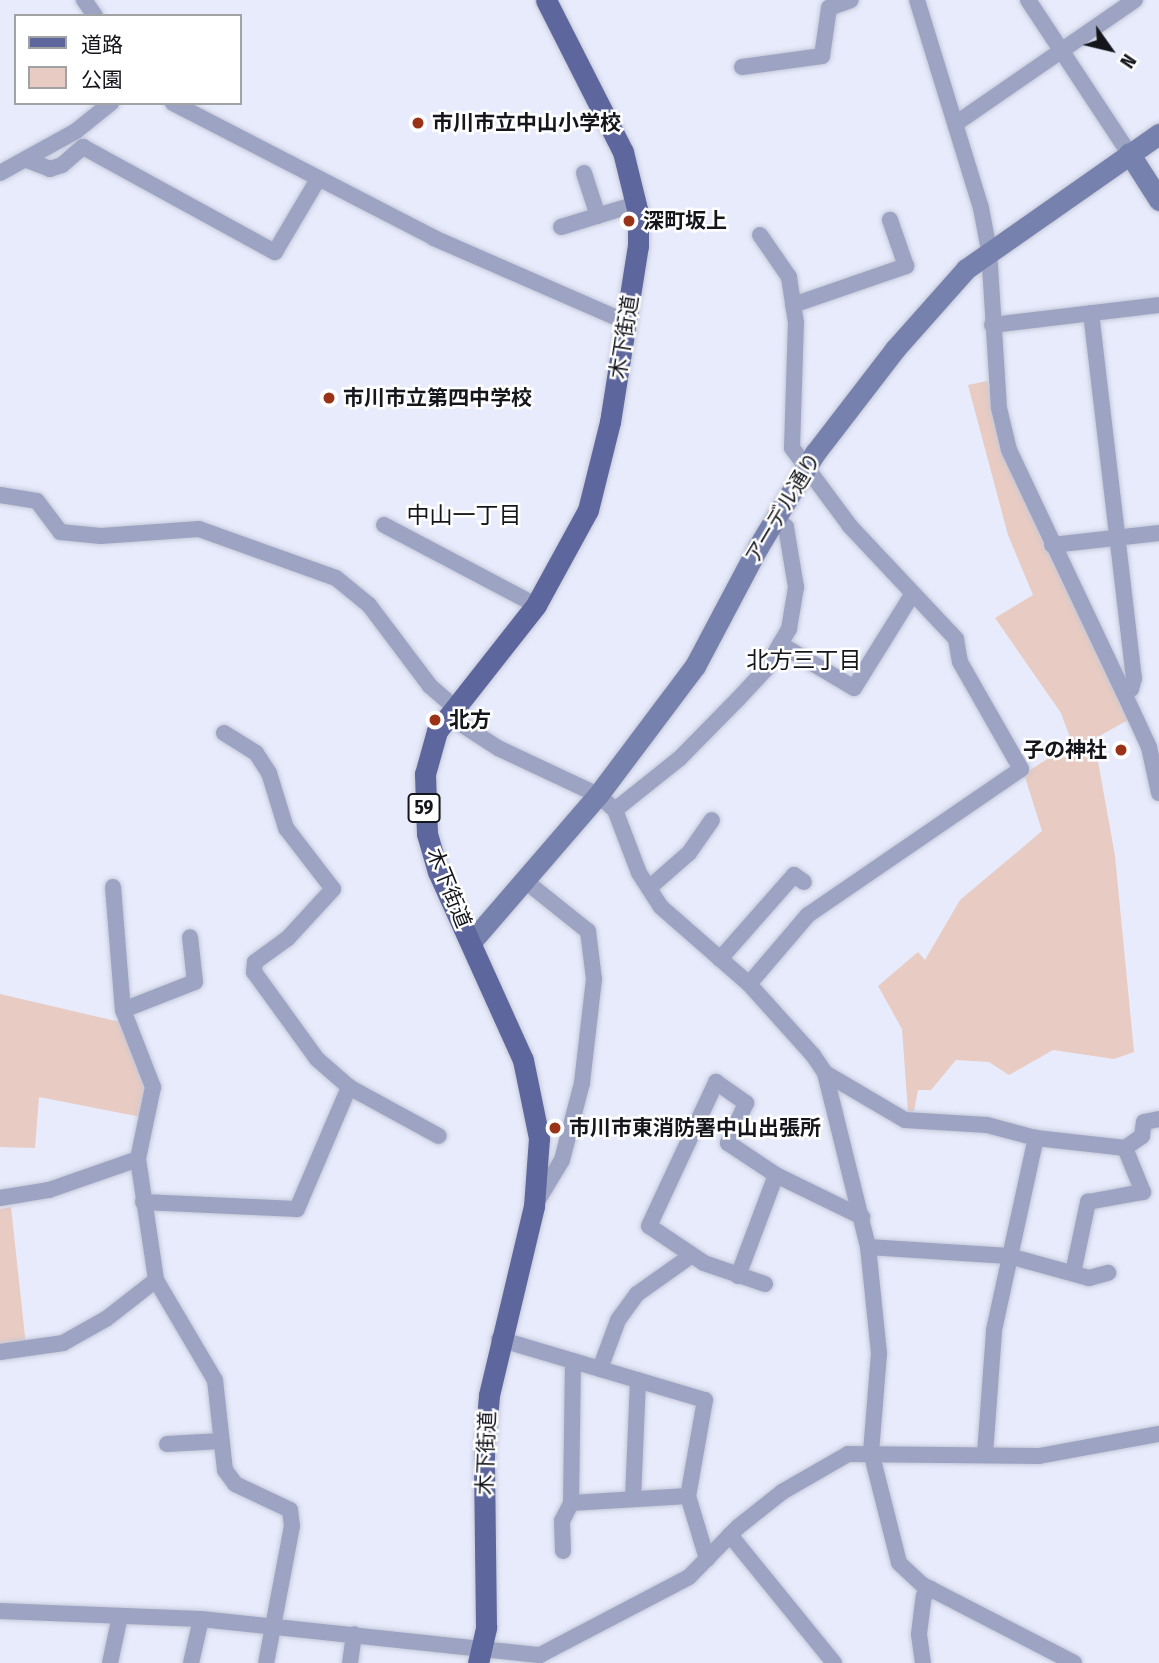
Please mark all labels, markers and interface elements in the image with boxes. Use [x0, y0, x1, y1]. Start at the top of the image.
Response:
legend [14, 14, 242, 105]
north arrow [1075, 14, 1145, 84]
text: 道路 [81, 32, 123, 58]
text: N [1115, 50, 1141, 72]
text: 公園 [81, 67, 123, 93]
place label: 市川市立中山小学校 [432, 110, 621, 136]
marker: 市川市立中山小学校 [410, 115, 426, 131]
place label: 深町坂上 [643, 208, 727, 234]
marker: 深町坂上 [621, 213, 637, 229]
street label: 木下街道 [605, 294, 643, 380]
place label: 市川市立第四中学校 [343, 385, 532, 411]
marker: 市川市立第四中学校 [321, 390, 337, 406]
street label: アーデル通り [740, 448, 826, 568]
district label: 中山一丁目 [407, 501, 521, 529]
district label: 北方三丁目 [747, 646, 861, 674]
place label: 北方 [449, 707, 491, 733]
marker: 北方 [427, 712, 443, 728]
place label: 子の神社 [1023, 737, 1107, 763]
marker: 子の神社 [1113, 742, 1129, 758]
road number: 59 [406, 792, 442, 824]
street label: 木下街道 [422, 844, 476, 932]
place label: 市川市東消防署中山出張所 [569, 1115, 821, 1141]
marker: 市川市東消防署中山出張所 [547, 1120, 563, 1136]
street label: 木下街道 [472, 1411, 500, 1495]

